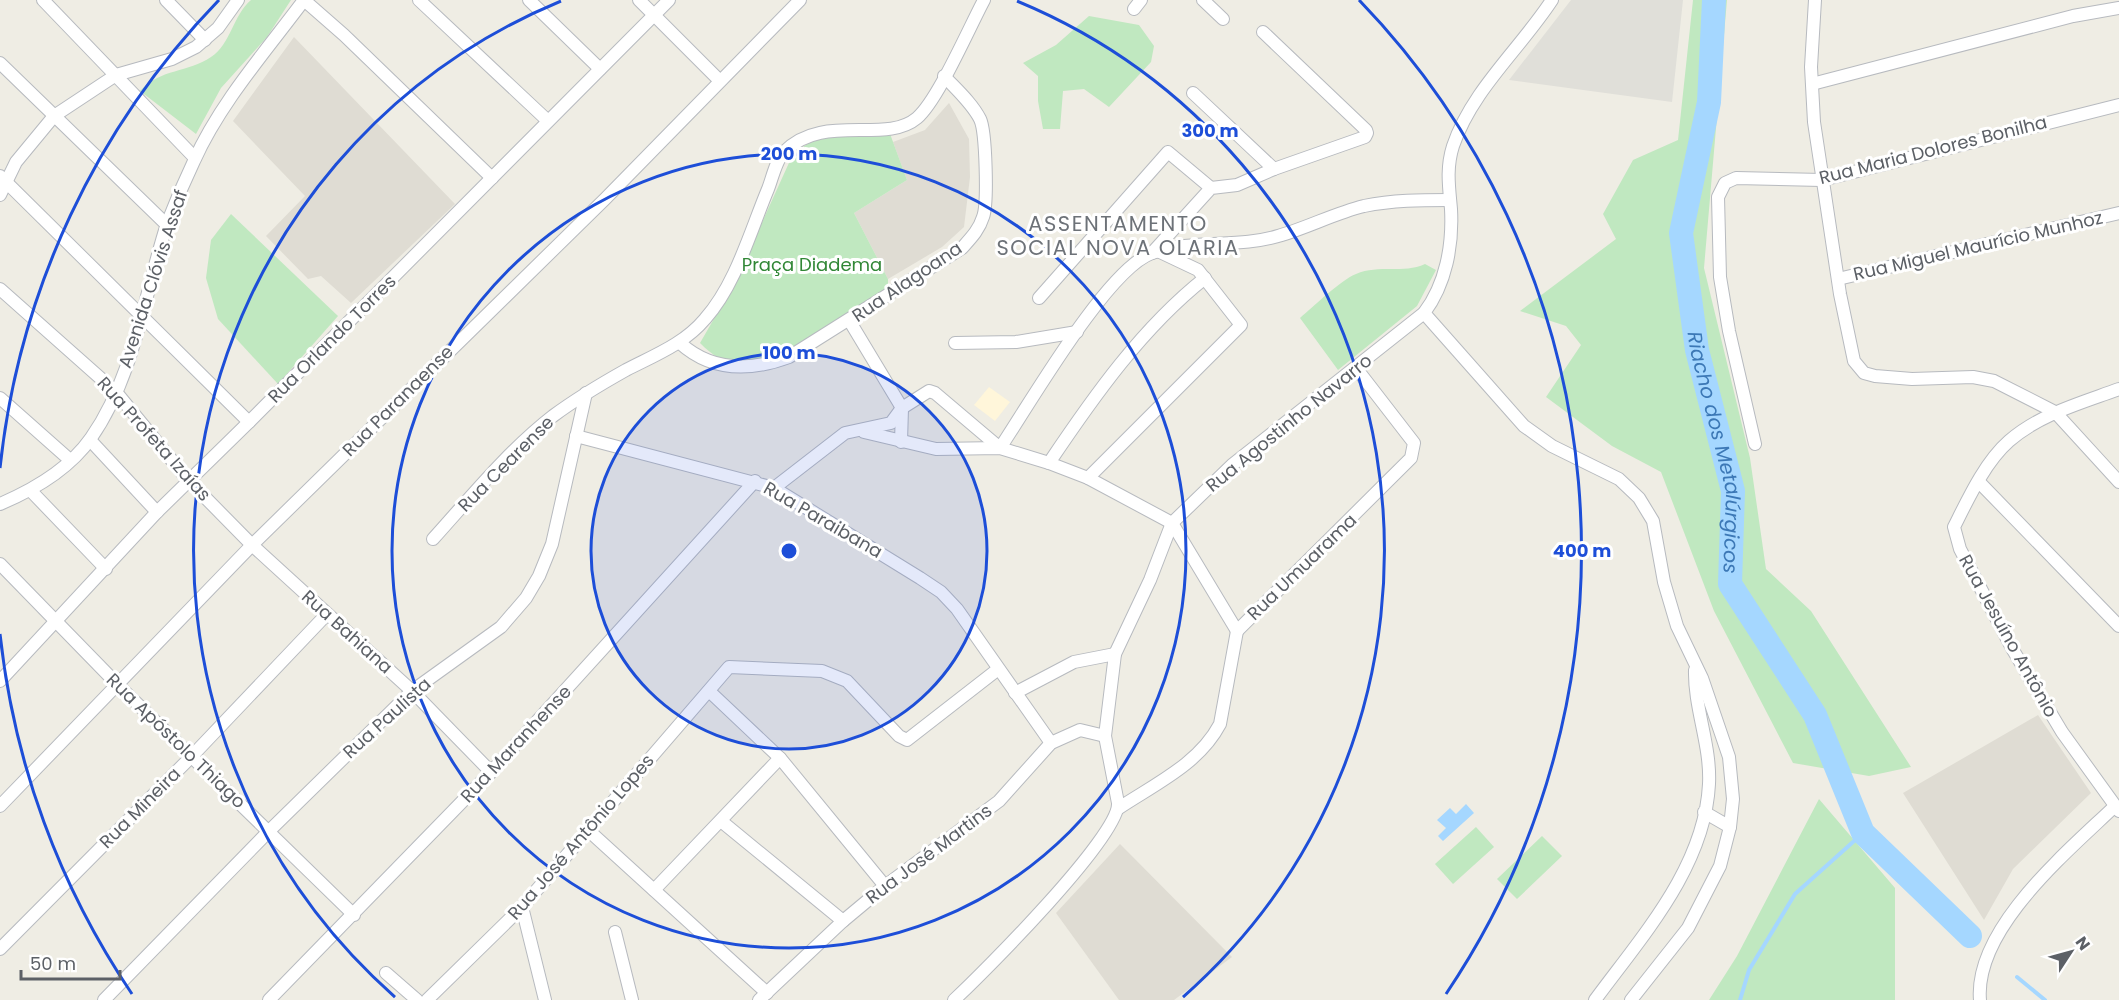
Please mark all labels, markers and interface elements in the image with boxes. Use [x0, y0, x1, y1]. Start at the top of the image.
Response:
street label: Rua Maria Dolores Bonilha [1816, 109, 2049, 190]
text: 300 m [1181, 118, 1239, 143]
text: 200 m [761, 141, 817, 166]
street label: Avenida Clóvis Assaf [112, 186, 193, 371]
street label: Rua Miguel Maurício Munhoz [1851, 205, 2105, 286]
district label: ASSENTAMENTO SOCIAL NOVA OLARIA [996, 209, 1240, 262]
street label: Rua Alagoana [847, 236, 967, 328]
park label: Praça Diadema [742, 252, 882, 277]
street label: Rua Orlando Torres [262, 269, 401, 408]
water label: Riacho dos Metalúrgicos [1681, 330, 1747, 574]
street label: Rua Paranaense [337, 340, 459, 462]
text: 100 m [762, 340, 816, 365]
street label: Rua Agostinho Navarro [1200, 348, 1377, 497]
street label: Rua Profeta Izaías [92, 371, 217, 506]
street label: Rua Cearense [452, 410, 559, 517]
street label: Rua Paraibana [759, 475, 887, 564]
street label: Rua Umuarama [1241, 508, 1362, 625]
text: 400 m [1553, 538, 1611, 563]
centre of rings [779, 541, 799, 561]
street label: Rua Jesuíno Antônio [1953, 550, 2064, 722]
street label: Rua Bahiana [296, 584, 398, 679]
street label: Rua Apóstolo Thiago [101, 667, 252, 814]
street label: Rua Paulista [337, 671, 436, 764]
street label: Rua Maranhense [455, 679, 577, 808]
street label: Rua José Antônio Lopes [502, 749, 660, 925]
street label: Rua Mineira [94, 762, 186, 854]
street label: Rua José Martins [860, 798, 997, 909]
north arrow [2041, 922, 2101, 982]
text: N [2070, 932, 2096, 955]
scale bar [21, 943, 120, 981]
text: 50 m [30, 951, 76, 976]

